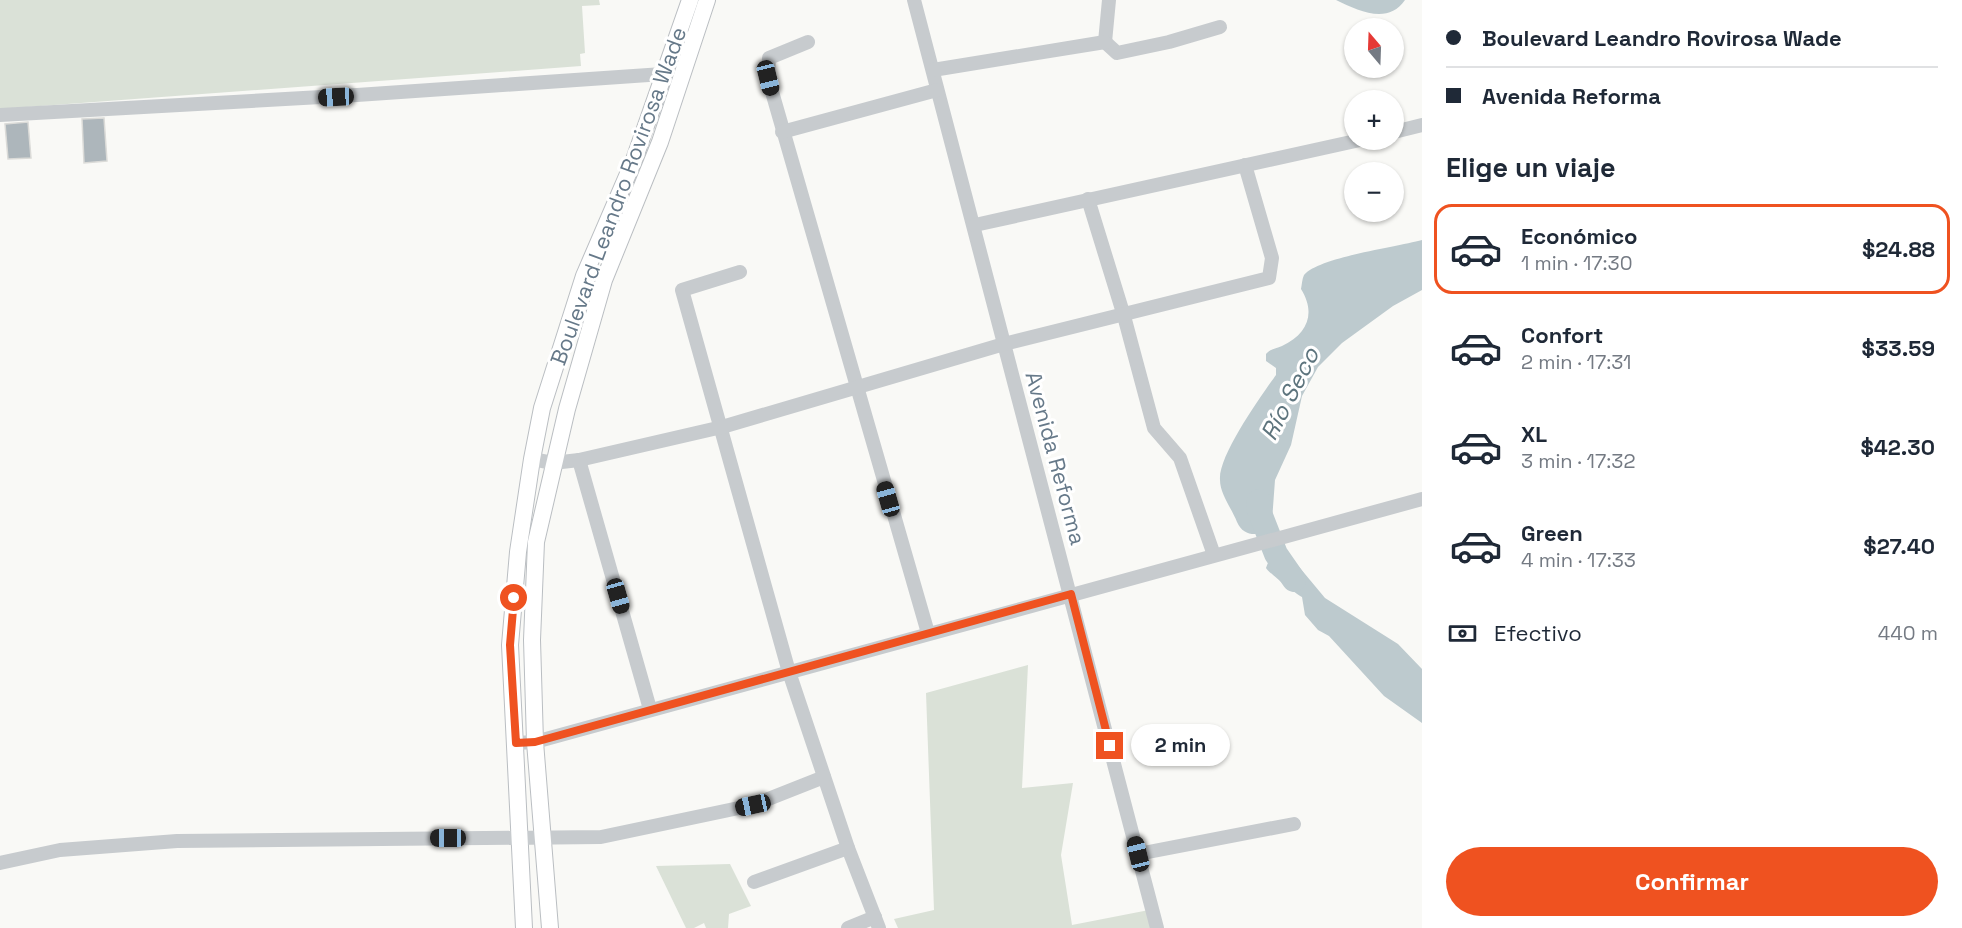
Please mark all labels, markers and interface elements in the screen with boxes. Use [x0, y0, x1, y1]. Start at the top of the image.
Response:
north arrow [1344, 18, 1404, 78]
map controls [1344, 18, 1404, 222]
street label: Boulevard Leandro Rovirosa Wade [544, 23, 692, 369]
text: Boulevard Leandro Rovirosa Wade [1482, 24, 1842, 52]
car [755, 58, 781, 98]
text: Avenida Reforma [1482, 82, 1661, 110]
car [318, 87, 354, 107]
button: + [1344, 90, 1404, 150]
text: Elige un viaje [1446, 150, 1616, 185]
button: − [1344, 162, 1404, 222]
icon: car [1449, 222, 1503, 276]
text: Económico [1521, 222, 1638, 250]
text: $24.88 [1862, 235, 1935, 263]
text: 1 min · 17:30 [1521, 250, 1632, 276]
icon: car [1449, 321, 1503, 375]
text: Confort [1521, 321, 1603, 349]
text: $33.59 [1862, 334, 1935, 362]
water label: Río Seco [1253, 341, 1327, 445]
text: 2 min · 17:31 [1521, 349, 1631, 375]
street label: Avenida Reforma [1019, 368, 1093, 548]
icon: car [1449, 420, 1503, 474]
text: XL [1521, 420, 1547, 448]
text: $42.30 [1860, 433, 1935, 461]
text: 3 min · 17:32 [1521, 448, 1635, 474]
car [874, 479, 902, 519]
icon: car [1449, 519, 1503, 573]
text: Green [1521, 519, 1583, 547]
text: $27.40 [1863, 532, 1935, 560]
text: 4 min · 17:33 [1521, 547, 1636, 573]
car [604, 576, 632, 616]
route start [500, 584, 527, 611]
icon: cash [1446, 617, 1479, 650]
text: Efectivo [1494, 619, 1582, 647]
text: 440 m [1878, 620, 1938, 646]
callout: 2 min [1131, 725, 1230, 767]
route end [1096, 732, 1123, 759]
text: 2 min [1155, 732, 1206, 758]
car [734, 792, 772, 818]
car [430, 829, 466, 847]
car [1125, 834, 1151, 874]
button: Confirmar [1446, 847, 1938, 916]

